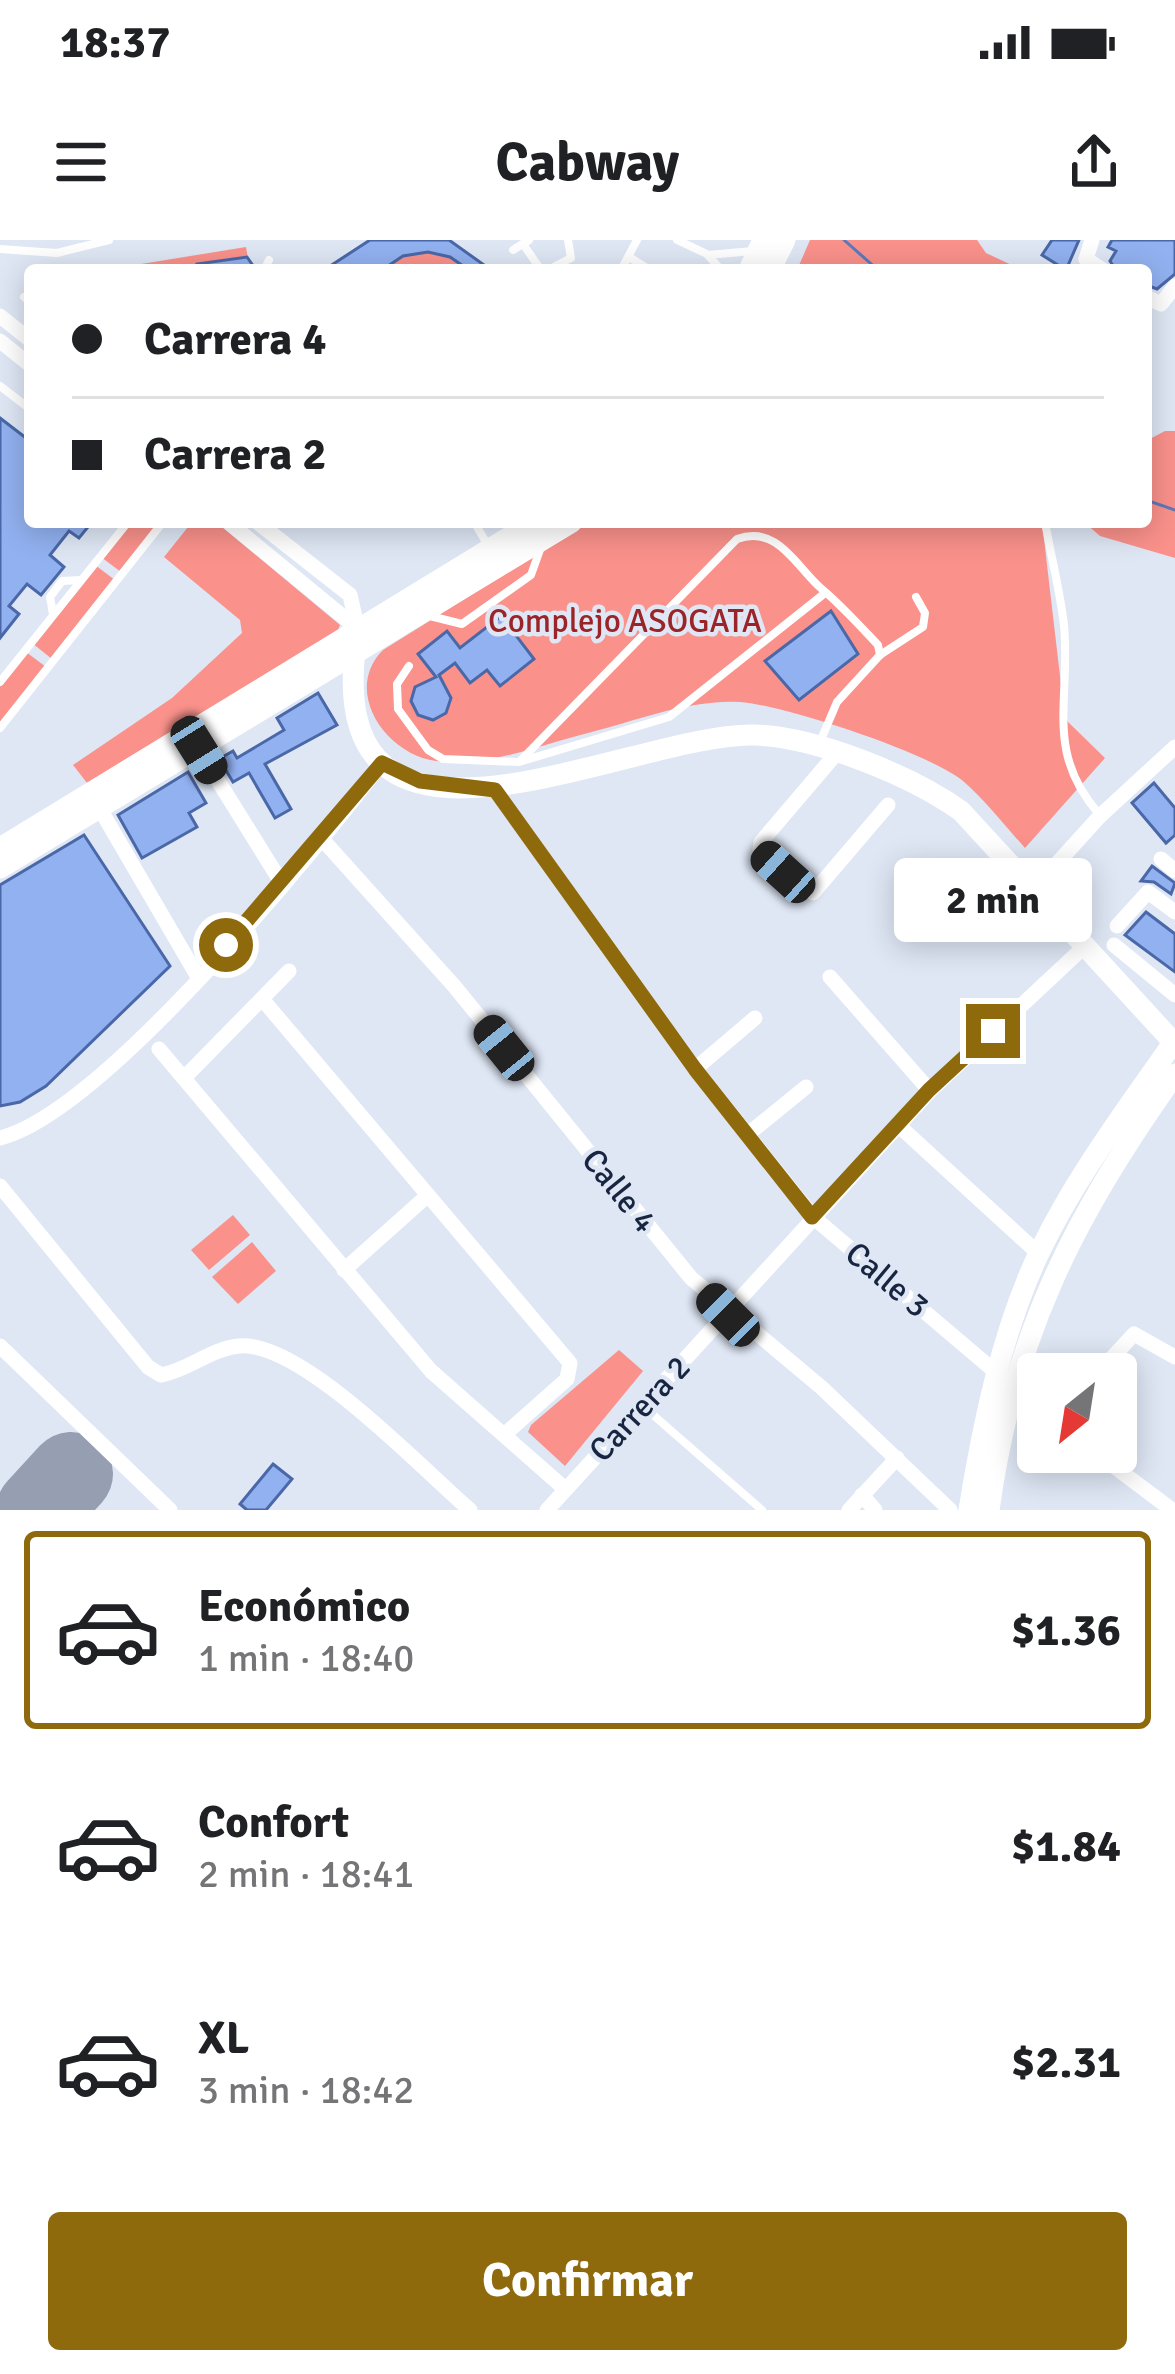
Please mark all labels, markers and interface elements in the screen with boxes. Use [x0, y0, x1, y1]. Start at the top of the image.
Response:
text: 18:37 [60, 15, 170, 70]
icon: menu [48, 129, 114, 195]
text: Cabway [496, 129, 679, 196]
icon: share [1061, 129, 1127, 195]
text: Carrera 4 [144, 312, 327, 367]
text: Carrera 2 [144, 427, 327, 482]
park label: Complejo ASOGATA [488, 601, 762, 642]
car [165, 710, 233, 790]
car [744, 835, 822, 909]
callout: 2 min [894, 857, 1092, 941]
text: 2 min [946, 876, 1040, 924]
route start [199, 918, 253, 972]
route end [966, 1004, 1020, 1058]
car [467, 1009, 541, 1087]
street label: Calle 4 [573, 1141, 665, 1241]
street label: Calle 3 [837, 1233, 937, 1327]
car [690, 1277, 766, 1353]
street label: Carrera 2 [581, 1347, 699, 1471]
north arrow [1017, 1353, 1137, 1473]
map controls [1017, 1353, 1137, 1473]
icon: car [54, 1576, 162, 1684]
text: Económico [198, 1579, 410, 1634]
text: $1.36 [1011, 1603, 1121, 1658]
text: 1 min · 18:40 [198, 1634, 414, 1682]
icon: car [54, 1792, 162, 1900]
text: Confort [198, 1795, 349, 1850]
text: $1.84 [1011, 1819, 1121, 1874]
text: 2 min · 18:41 [198, 1850, 414, 1898]
icon: car [54, 2008, 162, 2116]
text: XL [198, 2011, 249, 2066]
text: $2.31 [1011, 2035, 1121, 2090]
text: 3 min · 18:42 [198, 2066, 414, 2114]
button: Confirmar [48, 2212, 1127, 2350]

